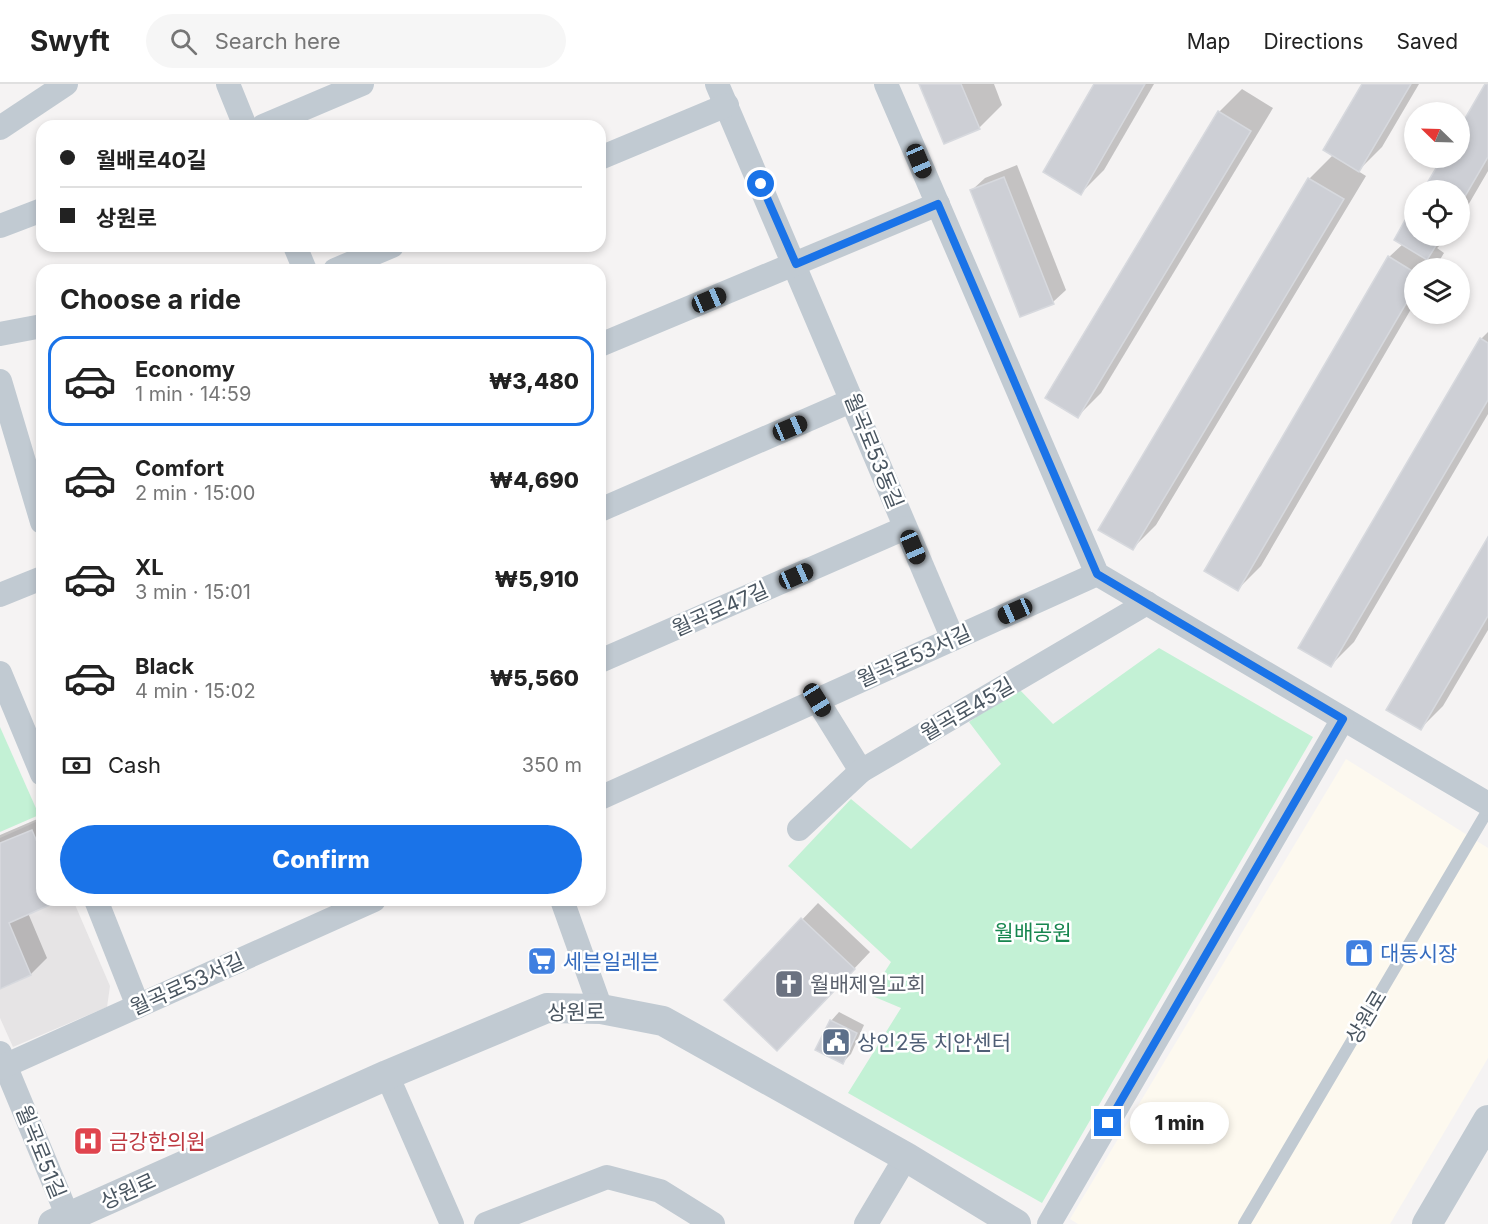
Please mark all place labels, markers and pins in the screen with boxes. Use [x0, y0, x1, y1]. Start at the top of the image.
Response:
shop icon: 대동시장 [1343, 937, 1375, 969]
place label: 대동시장 [1380, 941, 1457, 966]
supermarket icon: 세븐일레븐 [526, 945, 558, 977]
place label: 세븐일레븐 [563, 949, 660, 974]
church icon: 월배제일교회 [773, 968, 805, 1000]
place label: 월배제일교회 [810, 972, 926, 997]
public building icon: 상인2동 치안센터 [820, 1026, 852, 1058]
place label: 상인2동 치안센터 [857, 1030, 1011, 1055]
hospital icon: 금강한의원 [72, 1125, 104, 1157]
place label: 금강한의원 [109, 1129, 206, 1154]

